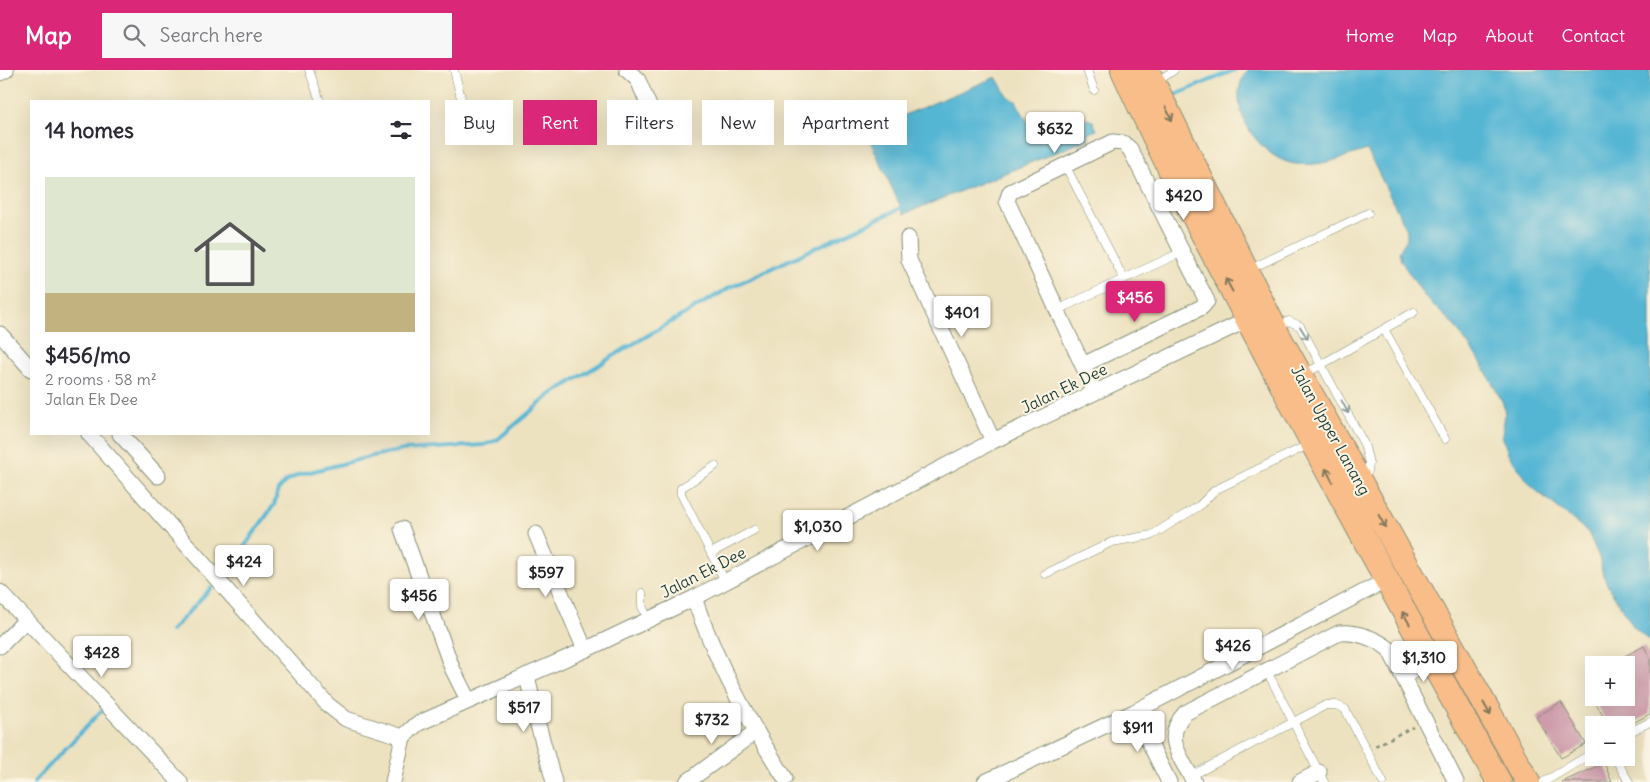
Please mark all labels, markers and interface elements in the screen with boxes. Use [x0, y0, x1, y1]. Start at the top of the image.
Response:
search box [102, 13, 452, 58]
text: Map [25, 20, 72, 50]
icon: search [120, 21, 148, 49]
text: Search here [160, 23, 263, 47]
text: Home [1346, 24, 1394, 47]
text: Map [1422, 24, 1457, 47]
text: About [1485, 24, 1533, 47]
text: Contact [1561, 24, 1625, 47]
chip: Buy [445, 100, 513, 145]
chip: Rent [523, 100, 597, 145]
chip: Filters [607, 100, 692, 145]
chip: New [702, 100, 774, 145]
chip: Apartment [784, 100, 907, 145]
one-way arrow [1165, 106, 1174, 121]
pin: $632 [1025, 112, 1085, 154]
icon: filters [387, 116, 415, 144]
text: 14 homes [45, 117, 134, 144]
text: $632 [1037, 118, 1073, 138]
pin: $420 [1154, 178, 1214, 221]
text: $420 [1165, 185, 1203, 205]
icon: home [185, 209, 275, 299]
one-way arrow [1224, 277, 1234, 292]
pin: $456 [1105, 280, 1165, 323]
text: $456 [1117, 287, 1153, 307]
pin: $401 [932, 296, 992, 338]
text: $401 [945, 302, 980, 322]
one-way arrow [1299, 326, 1309, 340]
text: $456/mo [45, 342, 131, 369]
street label: Jalan Ek Dee [1018, 359, 1110, 417]
street label: Jalan Upper Lanang [1287, 362, 1375, 498]
text: 2 rooms · 58 m² [45, 369, 157, 389]
text: Jalan Ek Dee [45, 389, 138, 409]
one-way arrow [1340, 400, 1350, 415]
one-way arrow [1324, 468, 1333, 483]
pin: $1,030 [777, 510, 859, 552]
one-way arrow [1378, 513, 1387, 528]
text: $1,030 [794, 516, 842, 536]
street label: Jalan Ek Dee [657, 542, 749, 602]
pin: $424 [214, 544, 274, 587]
text: $424 [226, 551, 262, 571]
pin: $597 [516, 556, 576, 598]
text: $597 [528, 562, 564, 582]
pin: $456 [389, 578, 449, 621]
text: $456 [401, 585, 437, 605]
one-way arrow [1401, 611, 1411, 625]
pin: $426 [1203, 628, 1263, 671]
text: $426 [1215, 635, 1251, 655]
pin: $428 [72, 636, 132, 678]
pin: $1,310 [1383, 640, 1465, 683]
text: $428 [84, 642, 120, 662]
text: $1,310 [1402, 647, 1446, 667]
map controls [1585, 656, 1635, 766]
button: + [1585, 656, 1635, 706]
pin: $517 [494, 690, 554, 733]
text: $517 [508, 697, 540, 717]
one-way arrow [1482, 701, 1492, 716]
pin: $732 [682, 702, 742, 745]
text: $732 [695, 709, 729, 729]
pin: $911 [1108, 710, 1168, 753]
button: − [1585, 716, 1635, 766]
text: $911 [1123, 717, 1153, 737]

